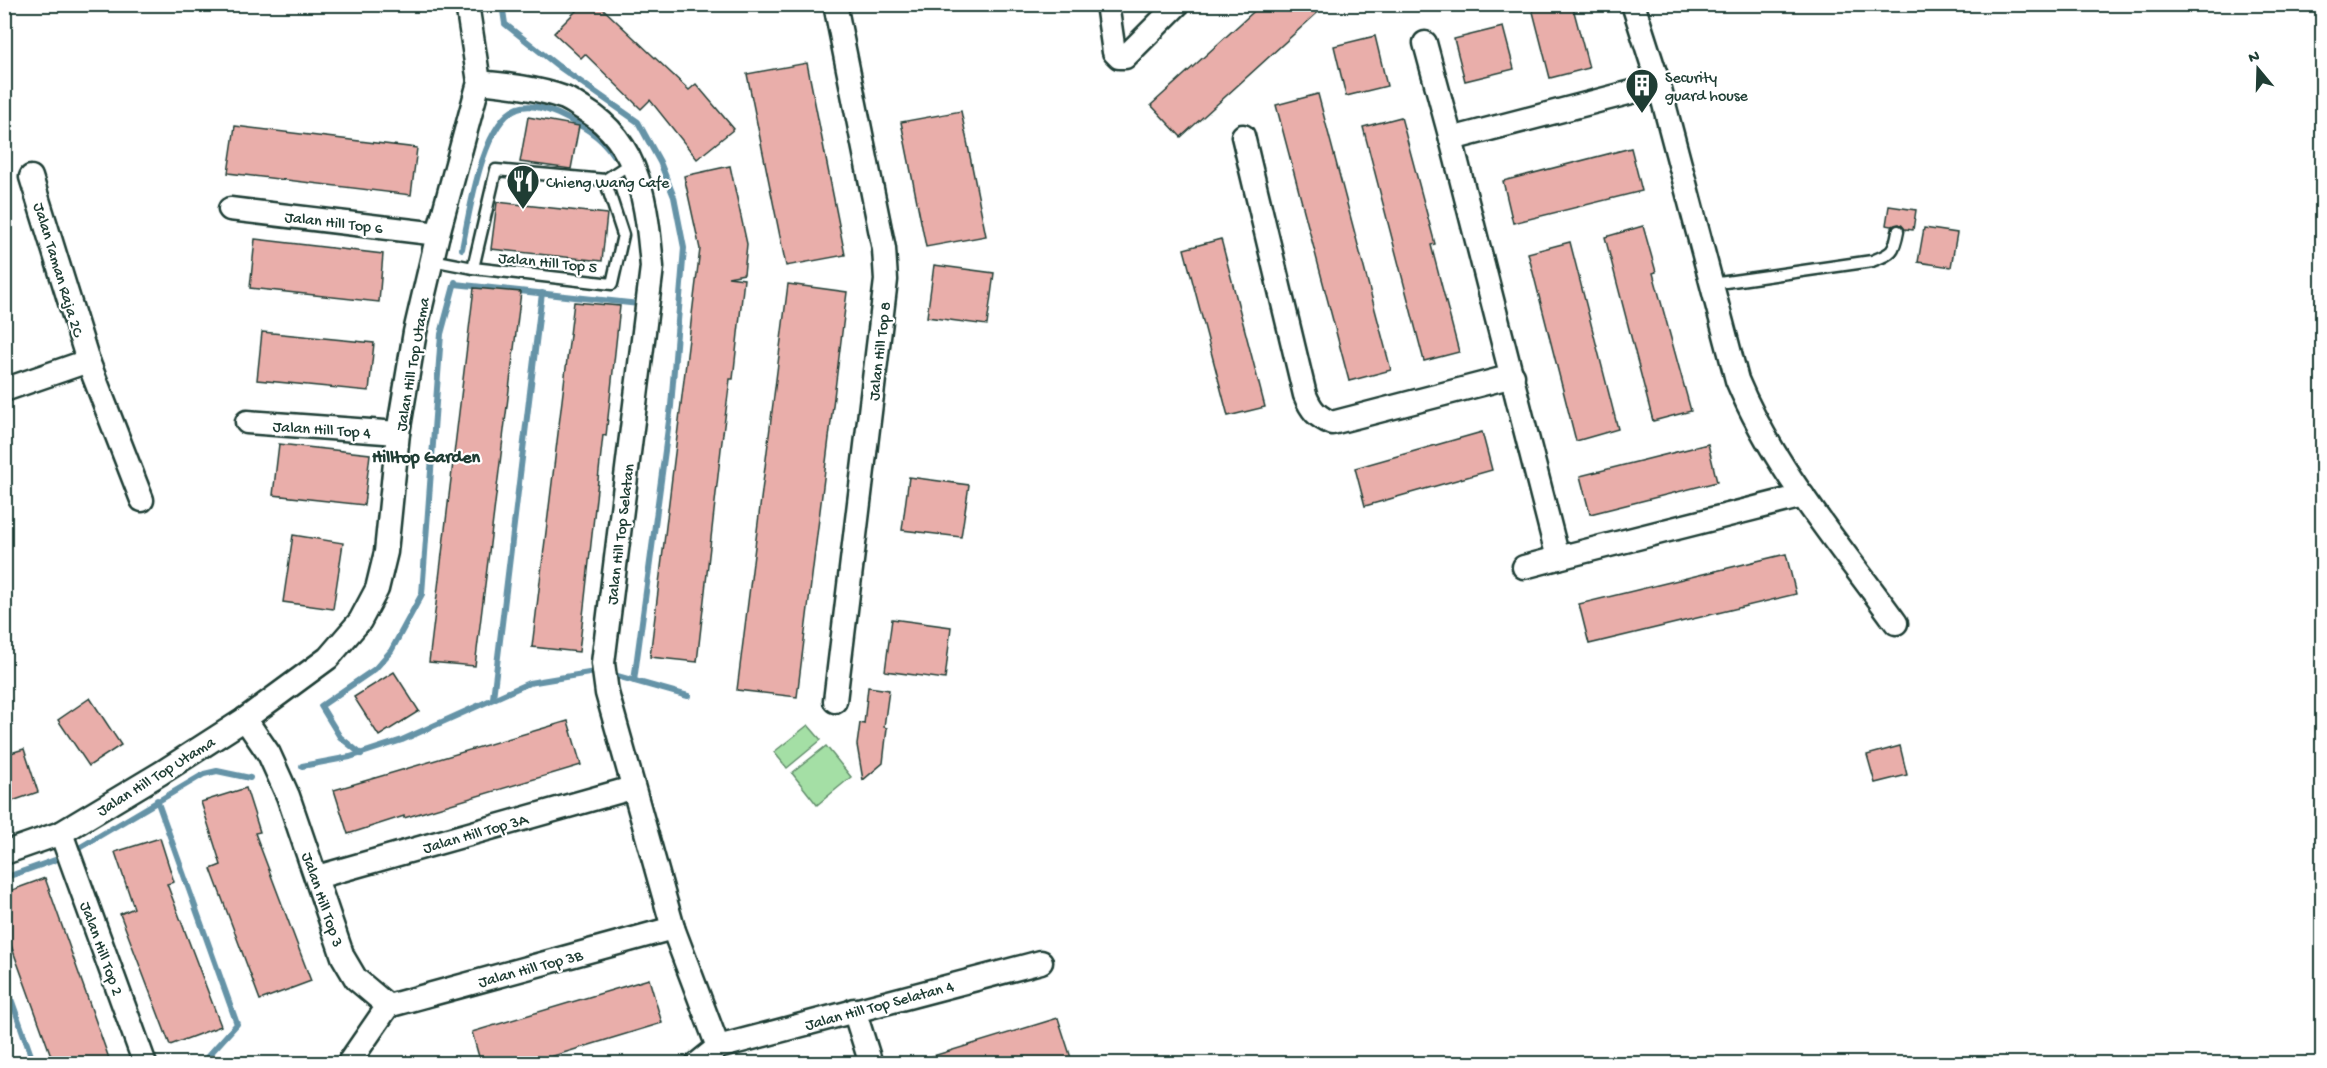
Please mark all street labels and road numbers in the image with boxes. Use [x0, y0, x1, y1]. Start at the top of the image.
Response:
street label: Jalan Taman Raja 2C [27, 201, 86, 341]
street label: Jalan Hill Top 6 [283, 209, 385, 240]
street label: Jalan Hill Top 5 [497, 250, 598, 279]
street label: Jalan Hill Top Utama [393, 295, 436, 433]
street label: Jalan Hill Top 8 [866, 301, 897, 402]
street label: Jalan Hill Top 4 [272, 419, 372, 444]
street label: Jalan Hill Top Selatan [604, 462, 641, 606]
street label: Jalan Hill Top Utama [94, 733, 220, 822]
street label: Jalan Hill Top 3A [421, 811, 532, 859]
street label: Jalan Hill Top 3 [296, 850, 346, 950]
street label: Jalan Hill Top 2 [74, 900, 126, 999]
street label: Jalan Hill Top 3B [477, 947, 586, 993]
street label: Jalan Hill Top Selatan 4 [803, 978, 957, 1036]

